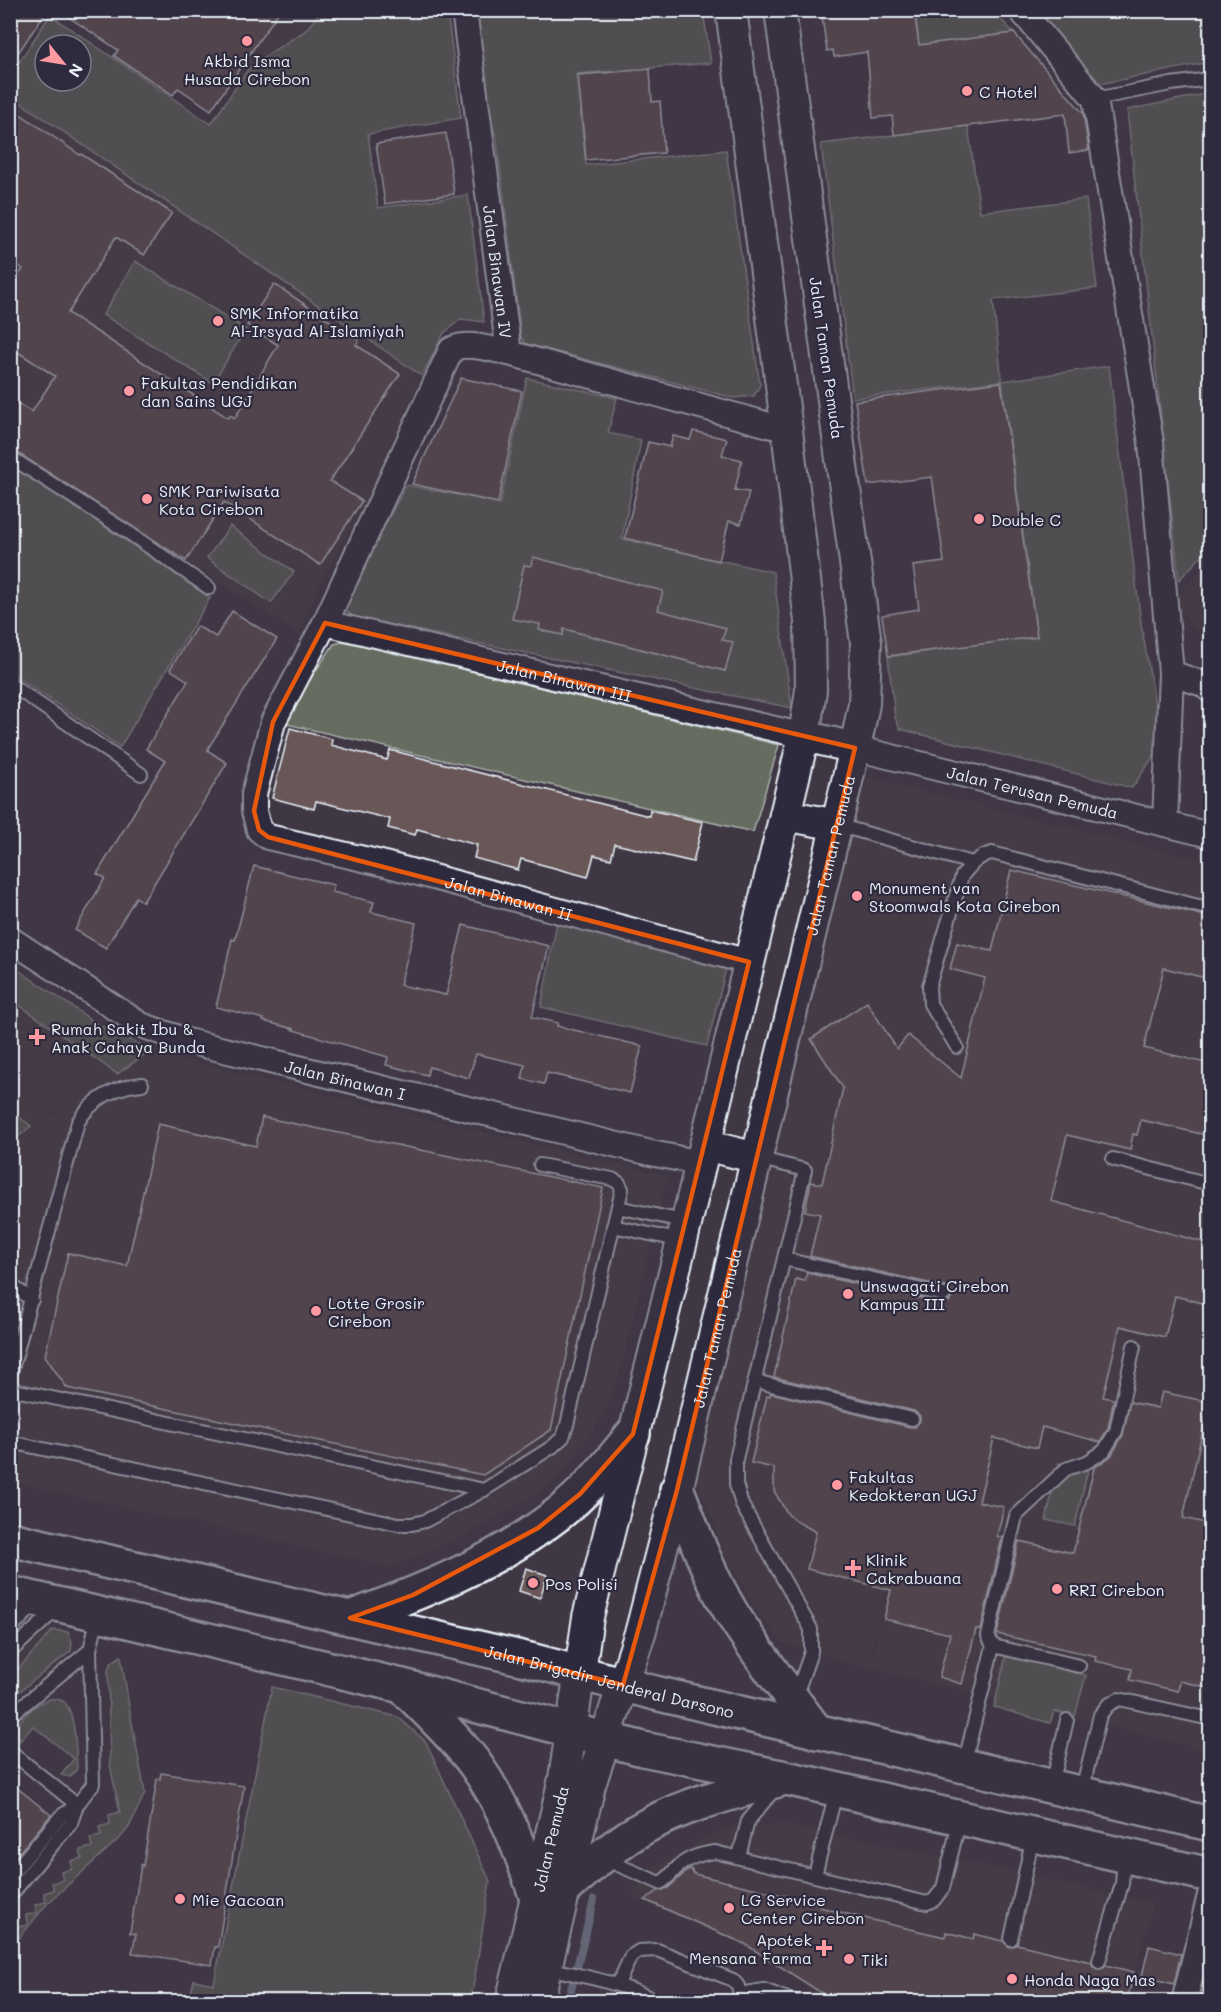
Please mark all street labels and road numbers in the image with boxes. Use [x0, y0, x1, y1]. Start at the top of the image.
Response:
street label: Jalan Binawan IV [479, 204, 517, 340]
street label: Jalan Taman Pemuda [805, 276, 849, 440]
street label: Jalan Binawan III [495, 653, 634, 706]
street label: Jalan Terusan Pemuda [945, 760, 1120, 823]
street label: Jalan Taman Pemuda [800, 773, 859, 937]
street label: Jalan Binawan II [443, 870, 575, 925]
street label: Jalan Binawan I [282, 1054, 408, 1104]
street label: Jalan Taman Pemuda [687, 1245, 745, 1410]
street label: Jalan Brigadir Jenderal Darsono [483, 1639, 736, 1722]
street label: Jalan Pemuda [527, 1784, 573, 1894]

